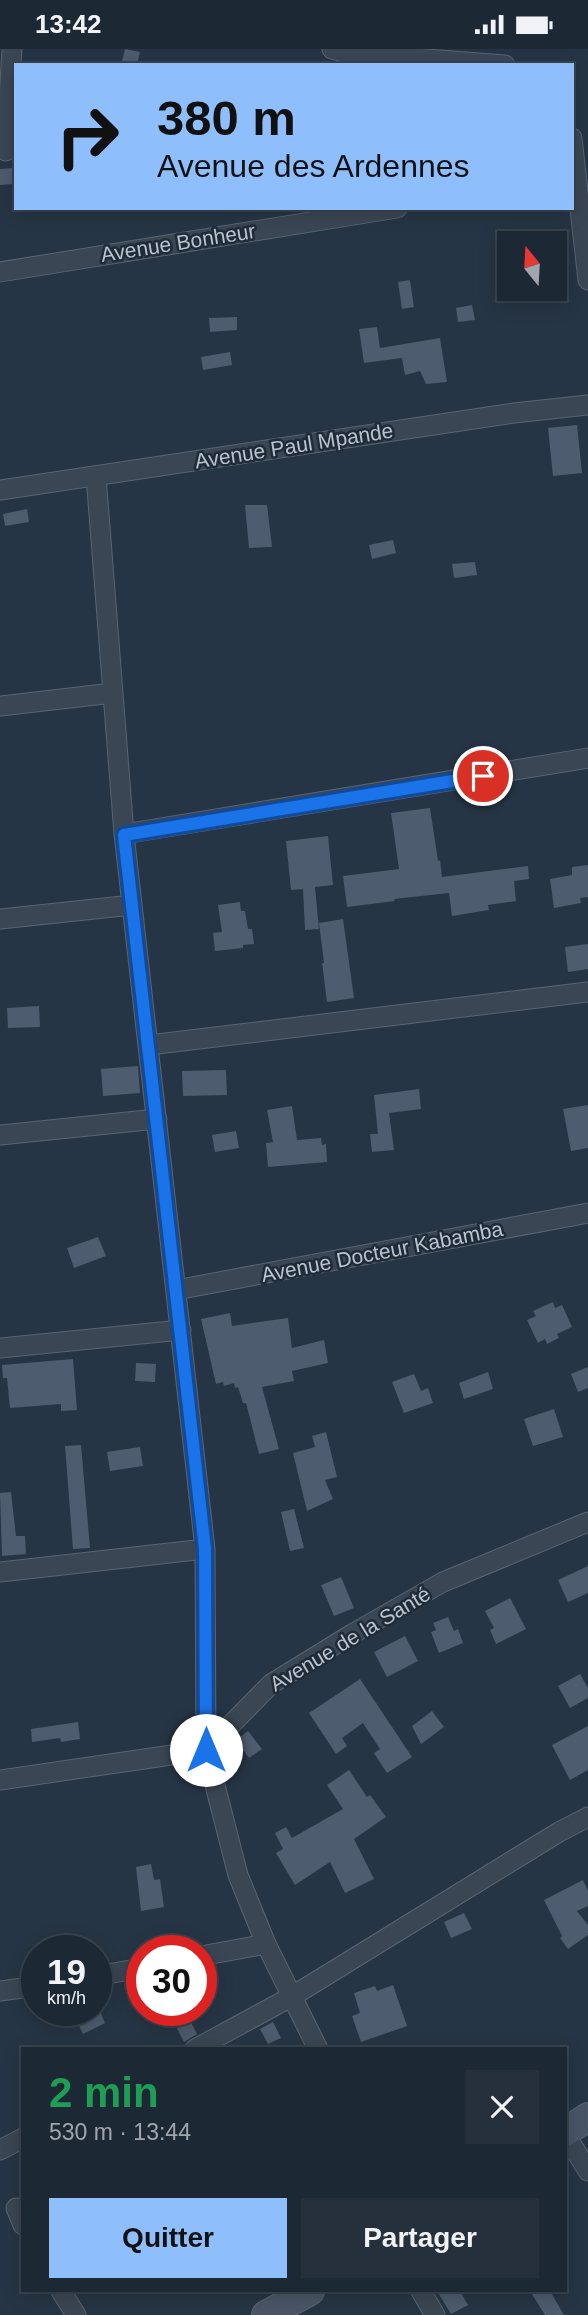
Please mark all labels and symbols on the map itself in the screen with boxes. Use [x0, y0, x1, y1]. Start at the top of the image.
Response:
street label: Avenue Bonheur [99, 219, 257, 266]
north arrow [497, 231, 567, 301]
street label: Avenue Paul Mpande [193, 418, 395, 473]
pin [453, 746, 513, 806]
street label: Avenue Docteur Kabamba [259, 1217, 505, 1286]
street label: Avenue de la Santé [265, 1582, 434, 1696]
position arrow [169, 1713, 243, 1787]
speed limit sign: 30 [126, 1935, 217, 2026]

